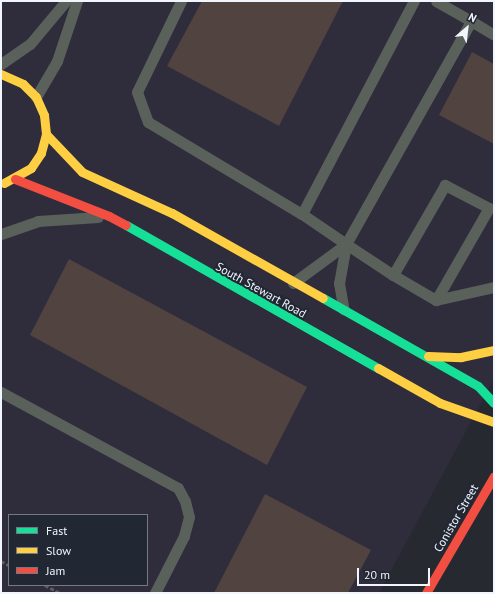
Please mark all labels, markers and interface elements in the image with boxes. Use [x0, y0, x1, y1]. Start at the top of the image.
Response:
north arrow [447, 8, 487, 48]
text: N [466, 10, 479, 25]
street label: South Stewart Road [213, 259, 309, 321]
street label: Conistor Street [431, 481, 481, 555]
legend [8, 514, 148, 586]
text: Fast [46, 523, 67, 538]
text: Slow [46, 543, 71, 558]
scale bar [359, 560, 432, 586]
text: Jam [46, 563, 65, 578]
text: 20 m [364, 567, 390, 582]

